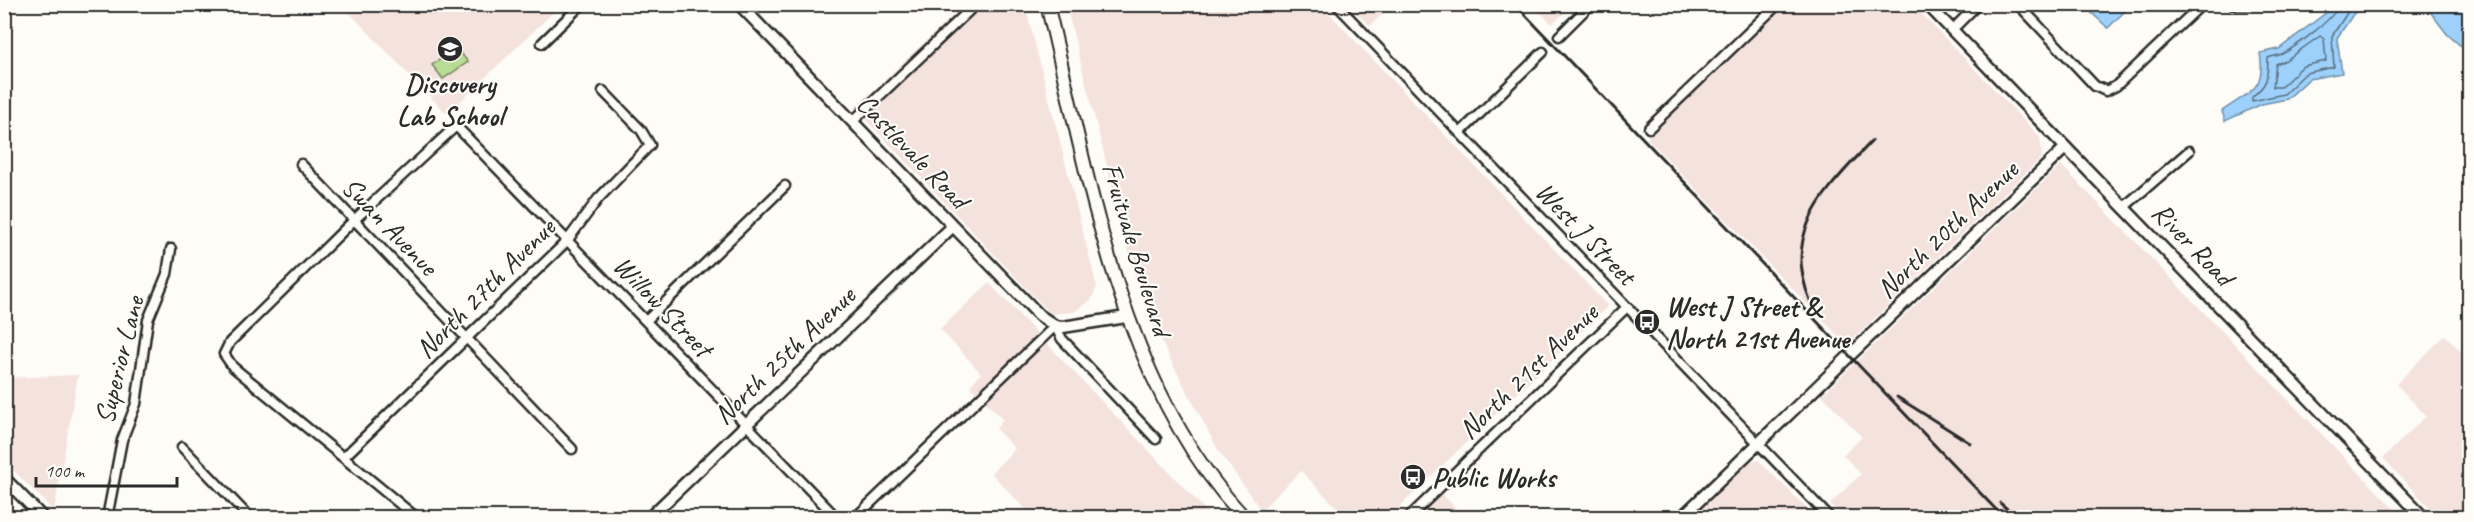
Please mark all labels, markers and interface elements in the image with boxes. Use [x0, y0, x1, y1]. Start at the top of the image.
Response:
school or university icon: Discovery Lab School [435, 34, 465, 64]
place label: Discovery Lab School [397, 66, 509, 133]
street label: Castlevale Road [849, 86, 979, 219]
street label: North 20th Avenue [1869, 151, 2027, 305]
street label: Fruitvale Boulevard [1094, 158, 1181, 344]
street label: Swan Avenue [335, 169, 447, 284]
street label: West J Street [1528, 174, 1646, 294]
street label: River Road [2145, 195, 2244, 296]
street label: North 27th Avenue [408, 209, 564, 365]
street label: Willow Street [606, 248, 723, 367]
street label: North 25th Avenue [706, 277, 864, 431]
place label: West J Street & North 21st Avenue [1666, 289, 1852, 356]
street label: Superior Lane [86, 291, 152, 427]
street label: North 21st Avenue [1451, 294, 1607, 446]
bus stop icon: West J Street & North 21st Avenue [1632, 307, 1662, 337]
scale bar [36, 450, 177, 488]
text: 100 m [45, 460, 86, 482]
place label: Public Works [1432, 460, 1559, 495]
bus stop icon: Public Works [1398, 462, 1428, 492]

